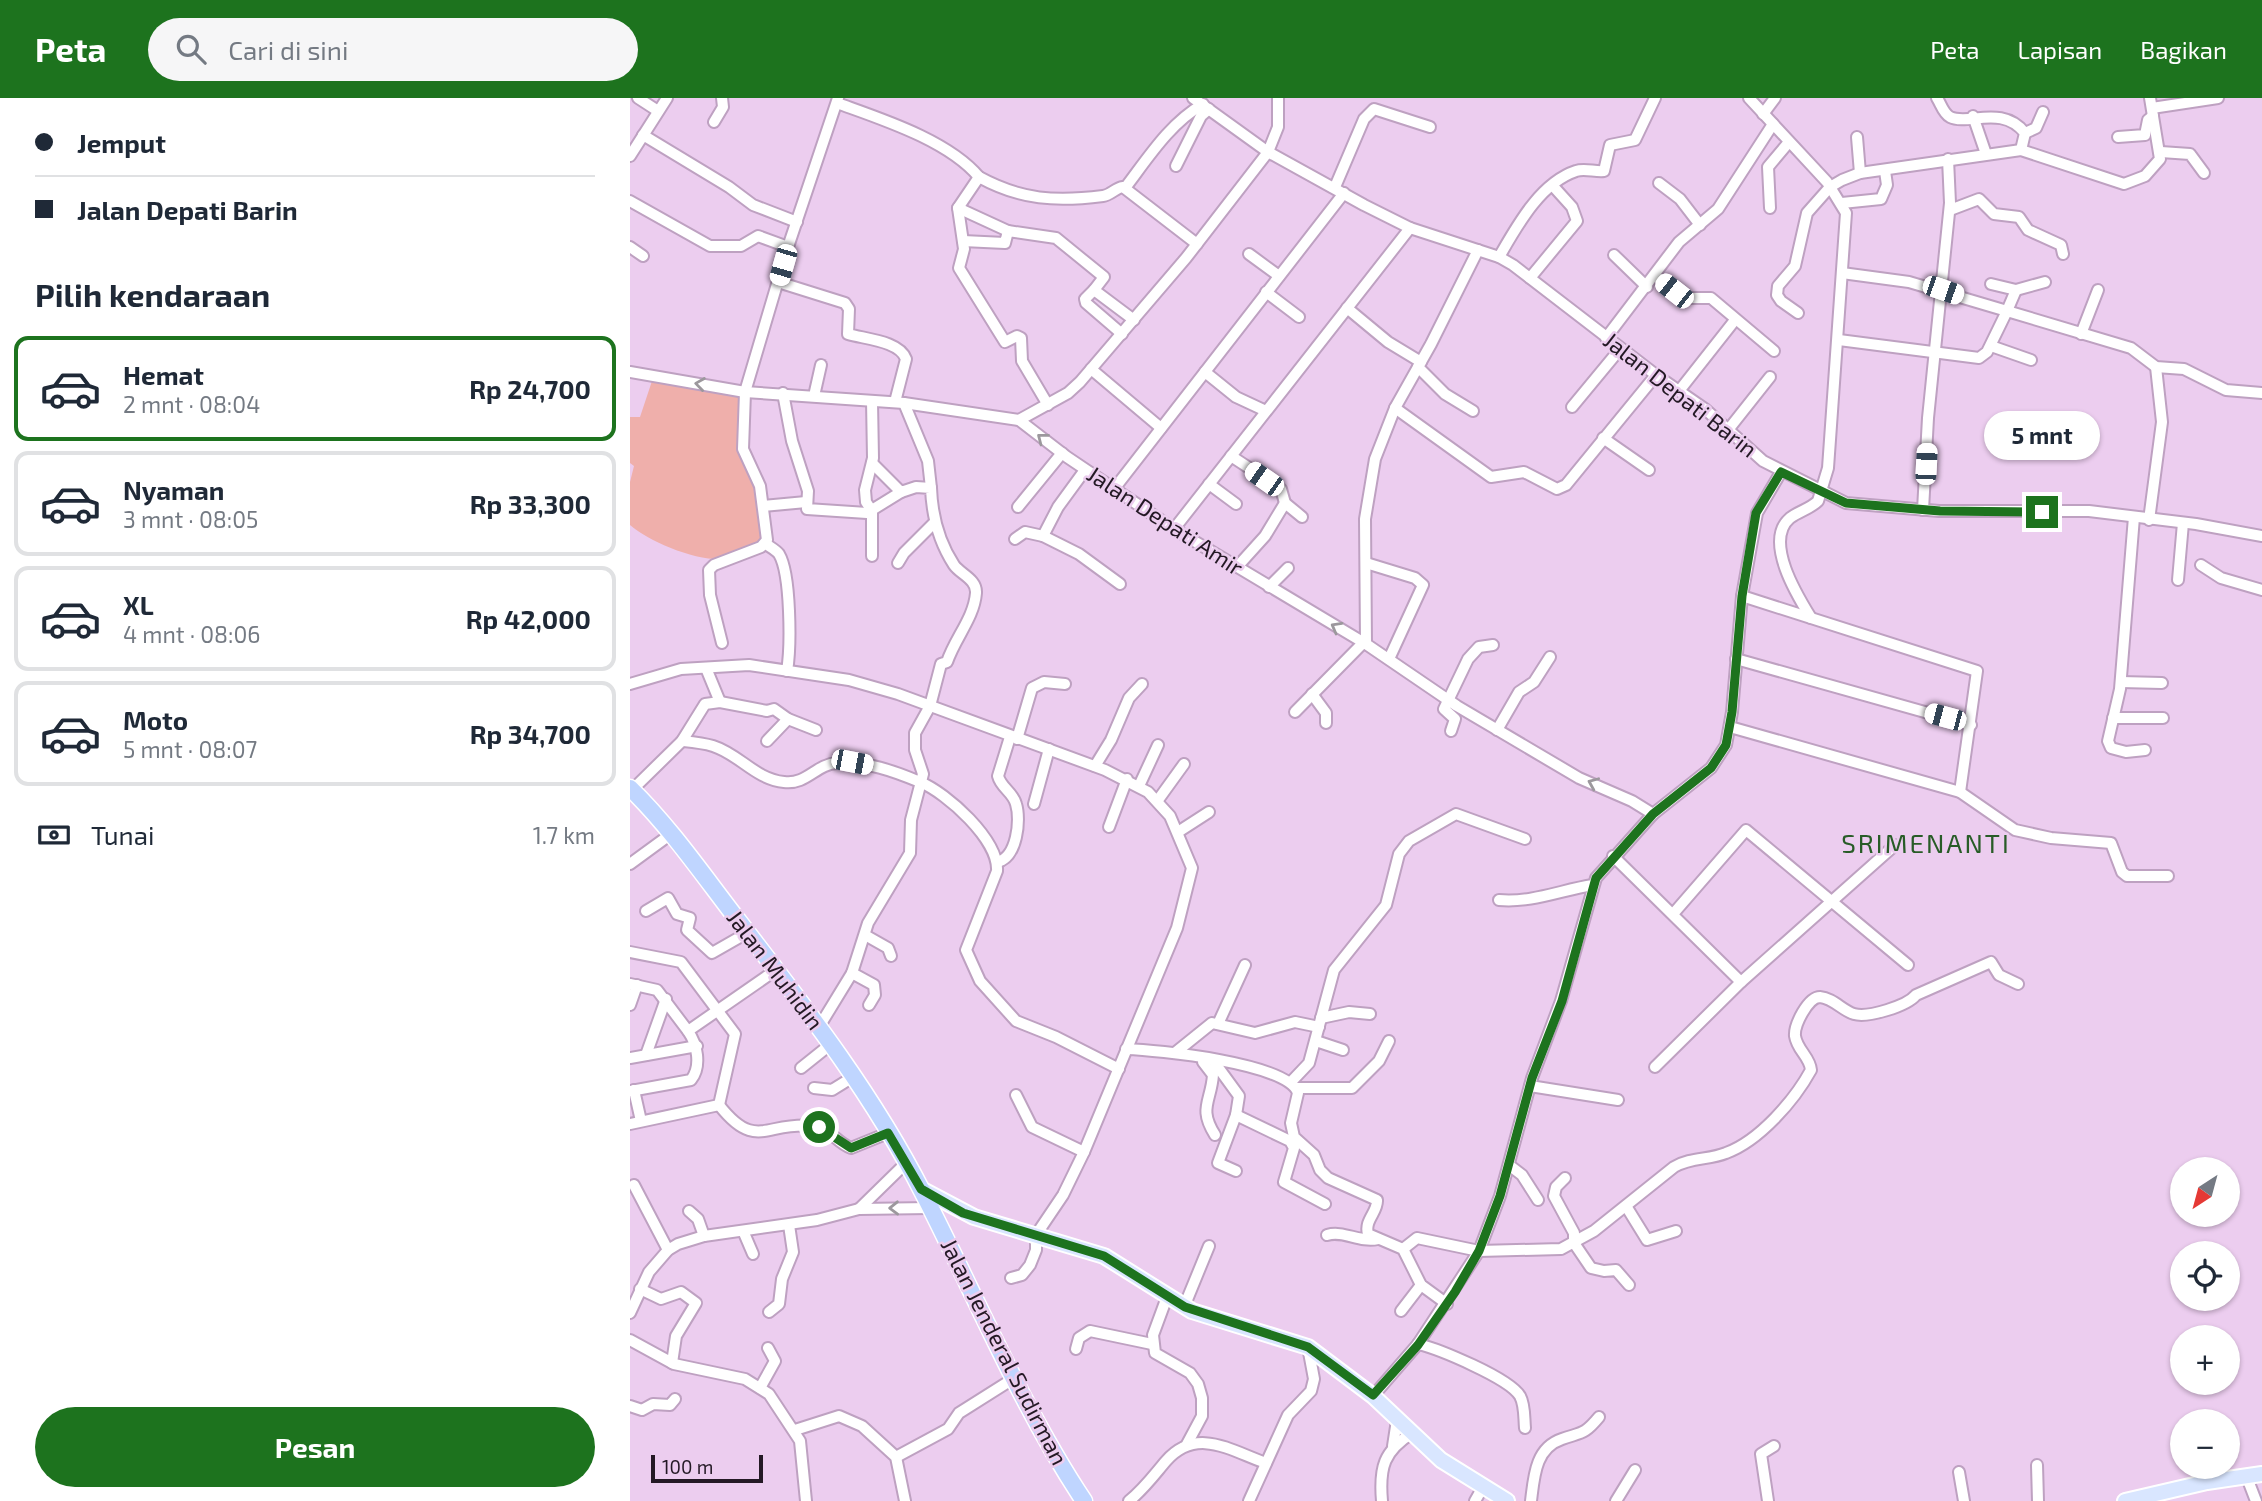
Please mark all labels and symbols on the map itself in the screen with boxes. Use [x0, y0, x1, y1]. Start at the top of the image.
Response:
car [768, 242, 799, 288]
car [1651, 270, 1698, 312]
car [1920, 273, 1967, 307]
street label: Jalan Depati Barin [1598, 326, 1763, 463]
one-way arrow [694, 377, 706, 392]
callout: 5 mnt [1984, 410, 2100, 460]
one-way arrow [1037, 433, 1050, 446]
car [1915, 442, 1938, 486]
car [1241, 458, 1288, 500]
street label: Jalan Depati Amir [1082, 459, 1249, 581]
route end [2026, 496, 2058, 528]
one-way arrow [1330, 622, 1343, 635]
car [1922, 701, 1969, 733]
car [830, 748, 875, 776]
one-way arrow [1587, 777, 1600, 791]
district label: SRIMENANTI [1841, 827, 2011, 858]
street label: Jalan Muhidin [722, 904, 830, 1035]
route start [803, 1111, 835, 1143]
north arrow [2170, 1157, 2240, 1227]
one-way arrow [889, 1200, 899, 1216]
street label: Jalan Jenderal Sudirman [936, 1234, 1074, 1470]
scale bar [651, 1452, 763, 1484]

